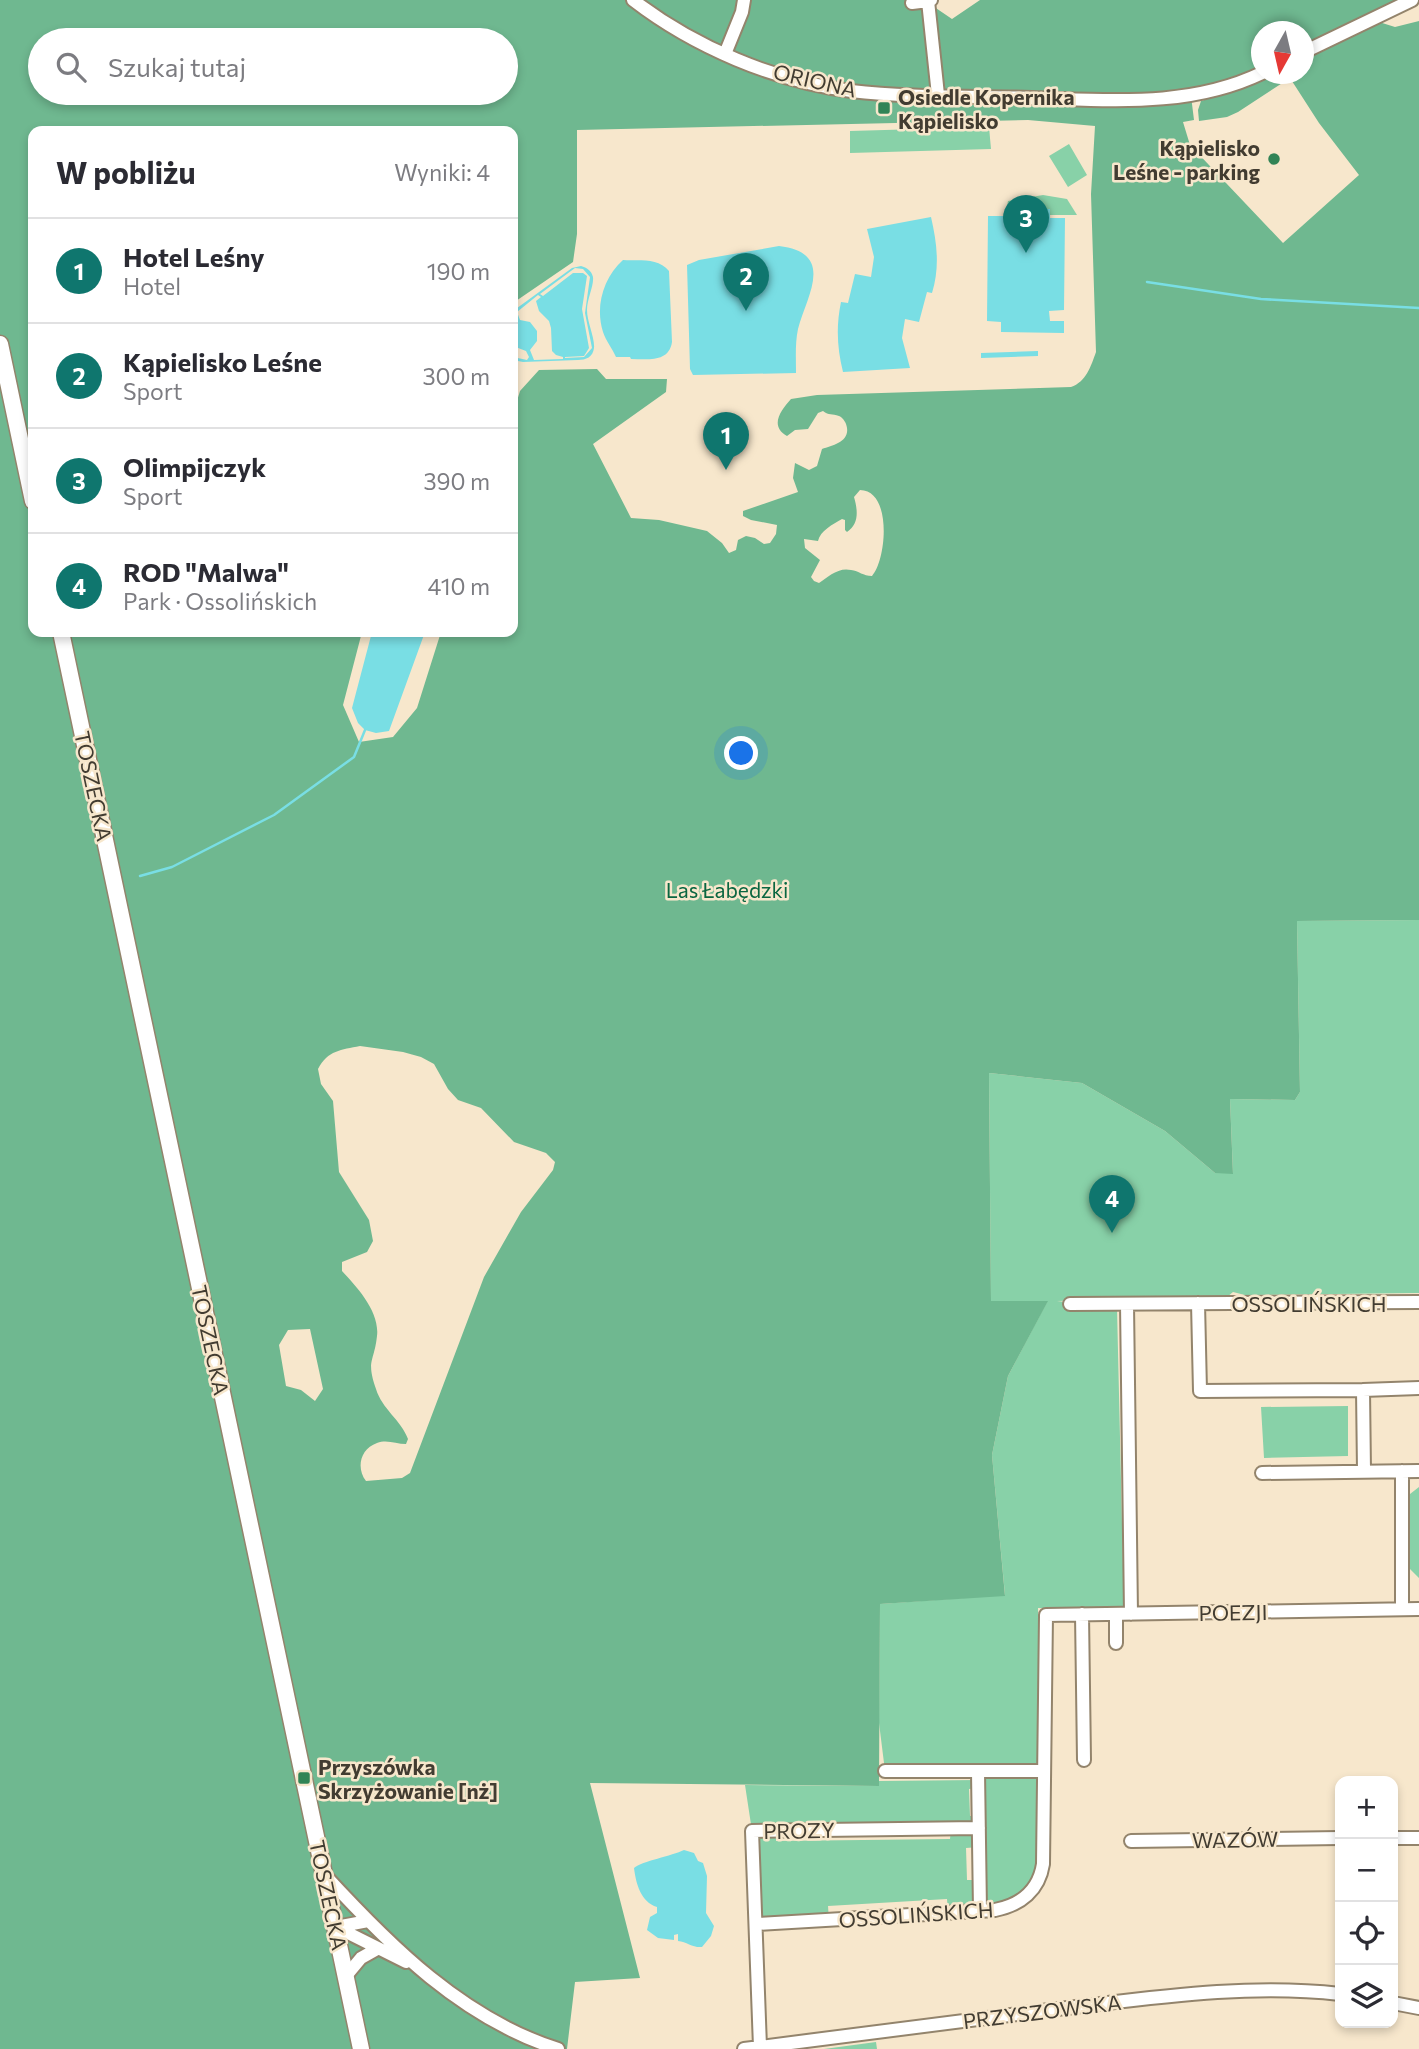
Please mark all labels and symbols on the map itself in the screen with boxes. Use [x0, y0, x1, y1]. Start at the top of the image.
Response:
north arrow [1251, 21, 1314, 84]
street label: ORIONA [771, 58, 859, 102]
place label: Osiedle Kopernika Kąpielisko [898, 84, 1074, 133]
marker: Osiedle Kopernika Kąpielisko [876, 100, 892, 116]
place label: Kąpielisko Leśne - parking [1113, 135, 1260, 184]
marker: Kąpielisko Leśne - parking [1266, 151, 1282, 167]
pin: 3 [1003, 195, 1049, 253]
pin: 2 [723, 253, 769, 311]
pin: 1 [703, 412, 749, 470]
street label: TOSZECKA [70, 729, 118, 843]
your location [724, 736, 758, 770]
park label: Las Łabędzki [666, 877, 788, 902]
pin: 4 [1089, 1175, 1135, 1233]
street label: TOSZECKA [187, 1283, 235, 1397]
street label: OSSOLIŃSKICH [1231, 1291, 1387, 1316]
street label: POEZJI [1198, 1599, 1268, 1625]
place label: Przyszówka Skrzyżowanie [nż] [318, 1754, 498, 1803]
marker: Przyszówka Skrzyżowanie [nż] [296, 1770, 312, 1786]
street label: PROZY [763, 1817, 835, 1843]
street label: WAZÓW [1192, 1826, 1278, 1852]
street label: TOSZECKA [305, 1838, 353, 1952]
street label: OSSOLIŃSKICH [838, 1896, 994, 1932]
street label: PRZYSZOWSKA [961, 1989, 1123, 2033]

